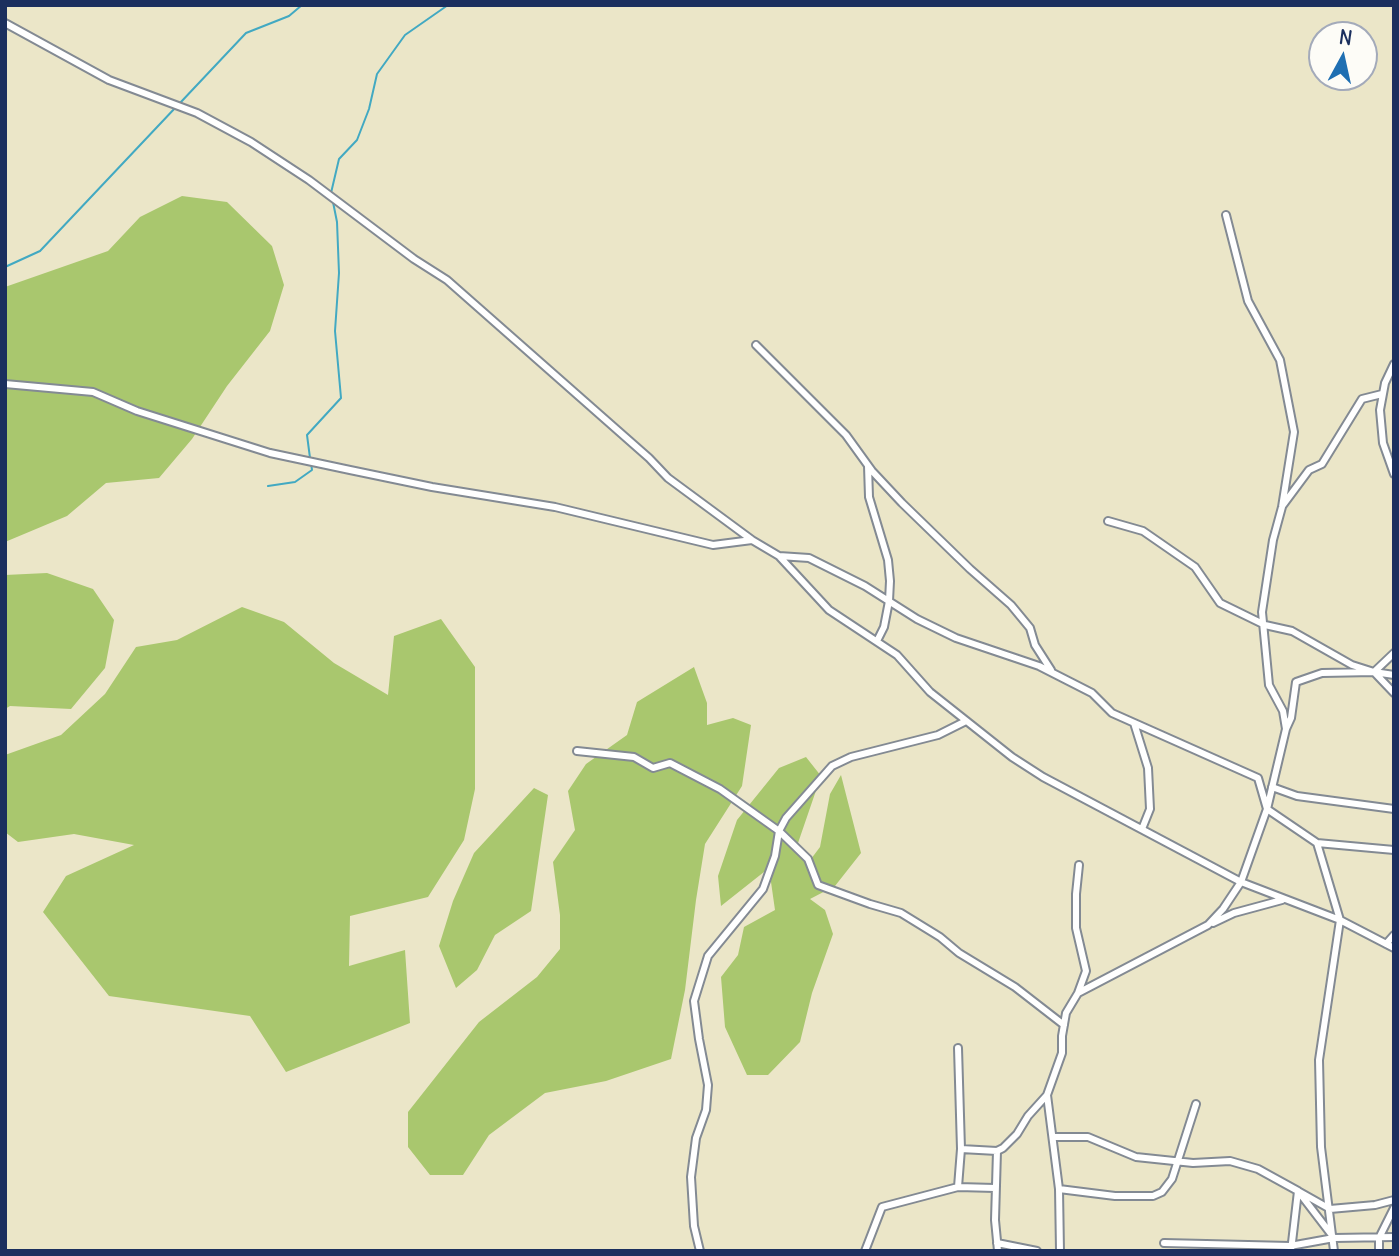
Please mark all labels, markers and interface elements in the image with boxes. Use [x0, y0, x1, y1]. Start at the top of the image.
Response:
north arrow [1308, 21, 1378, 91]
text: N [1337, 24, 1354, 50]

